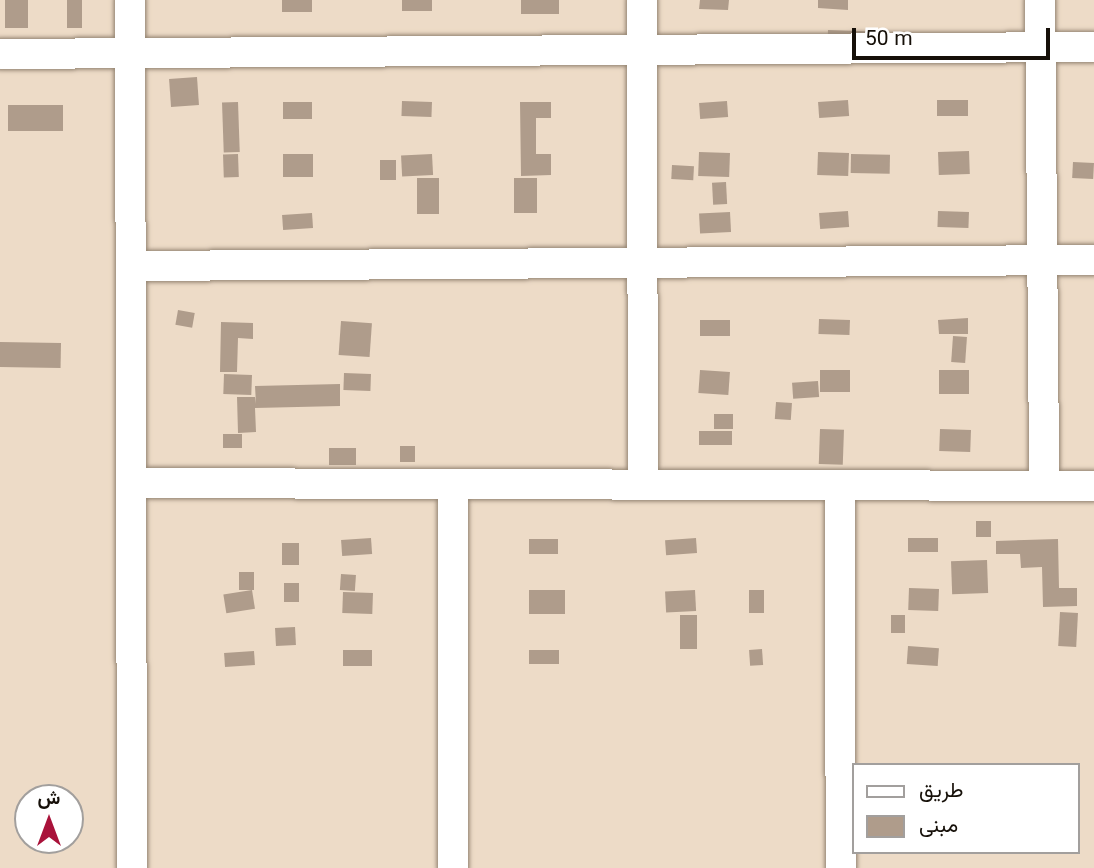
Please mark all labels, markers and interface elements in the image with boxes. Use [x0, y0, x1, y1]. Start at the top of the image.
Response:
scale bar [856, 14, 1054, 58]
text: 50 m [865, 23, 913, 56]
legend [852, 763, 1080, 854]
text: طريق [919, 775, 964, 808]
north arrow [14, 784, 84, 854]
text: ش [38, 785, 60, 814]
text: مبنى [919, 810, 958, 843]

